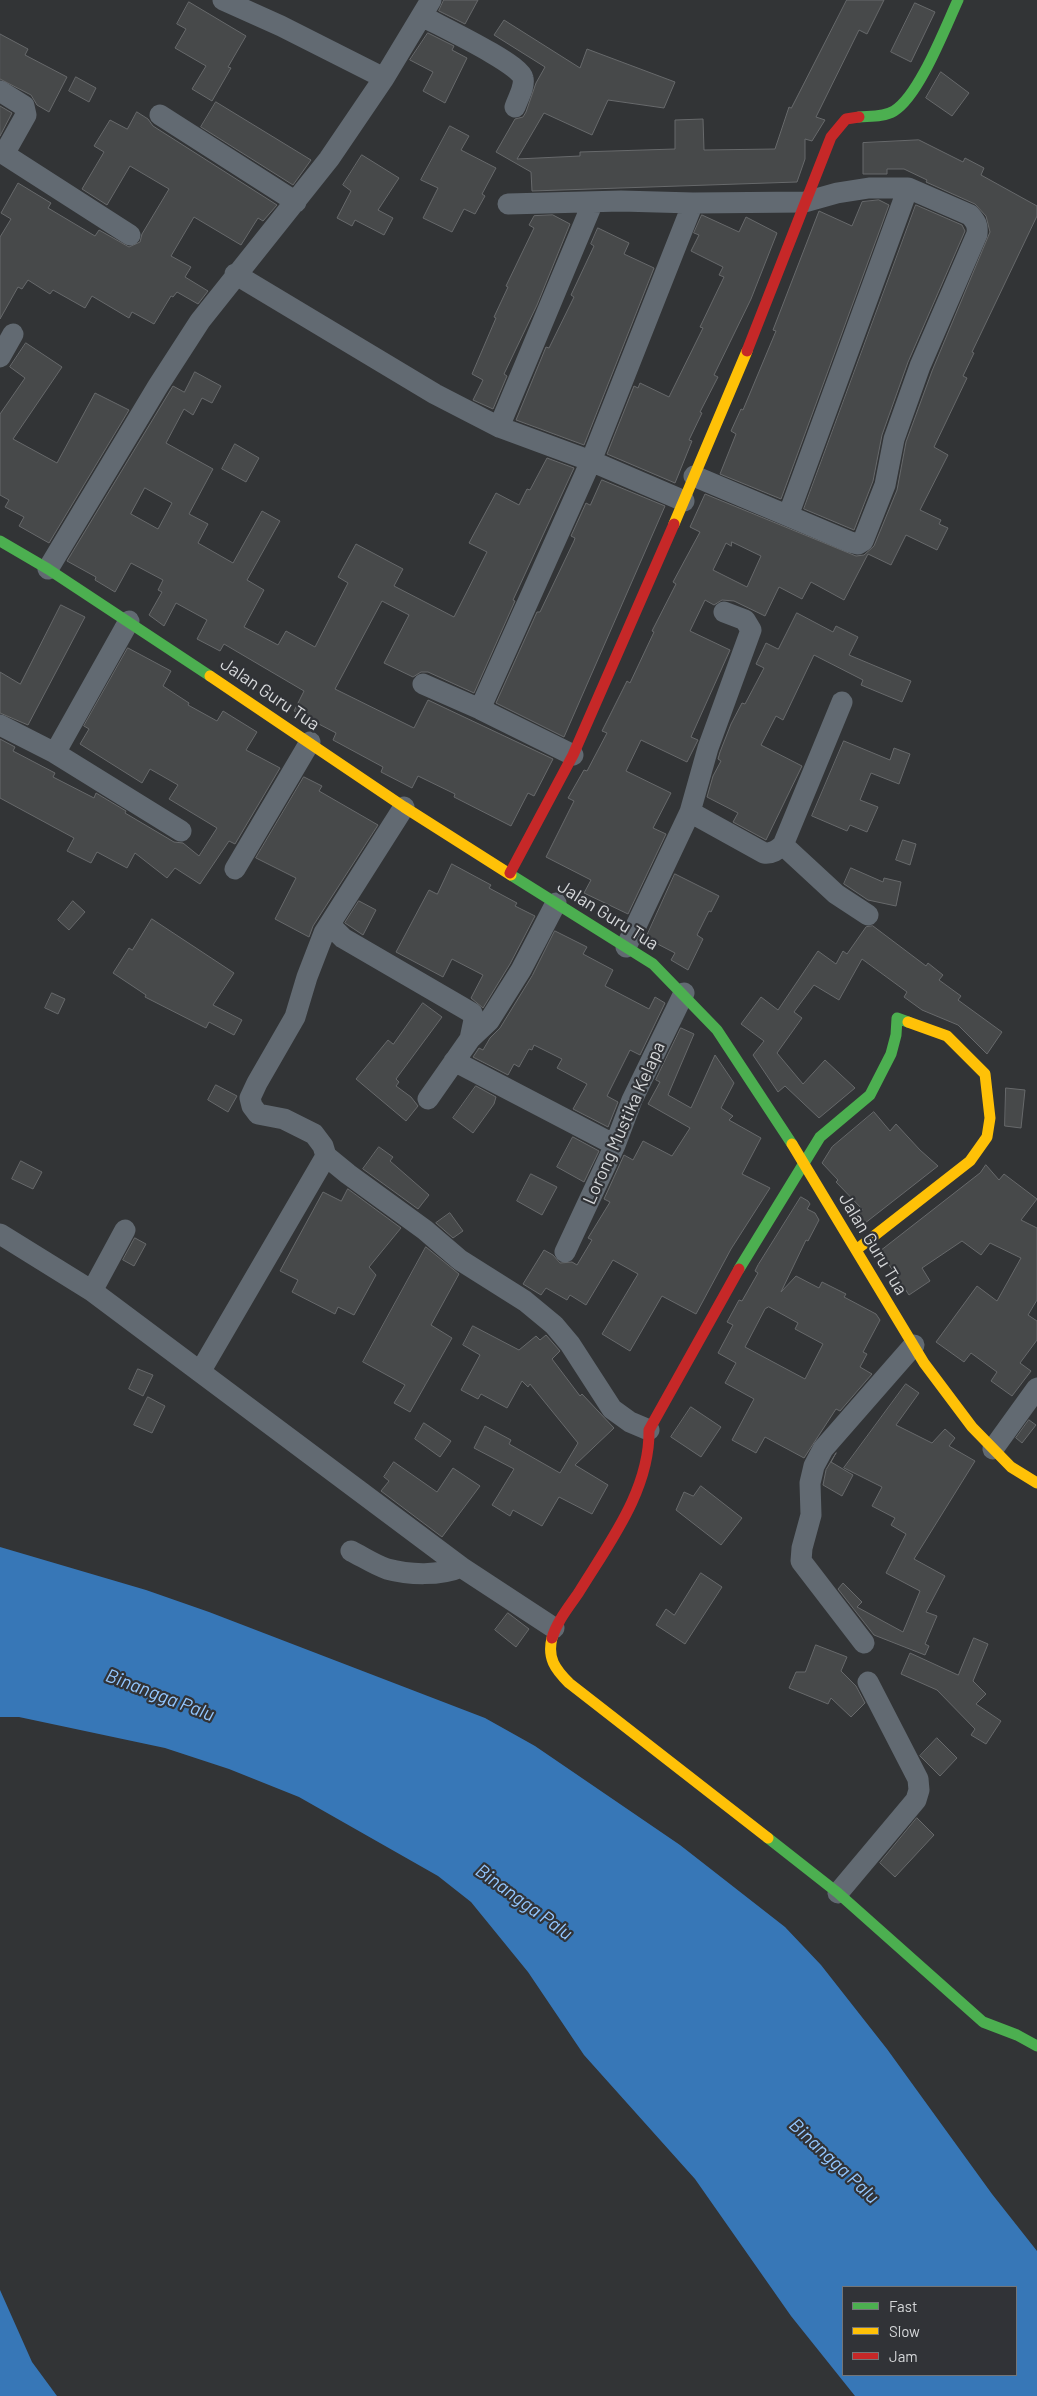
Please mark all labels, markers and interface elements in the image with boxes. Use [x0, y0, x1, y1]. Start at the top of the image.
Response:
street label: Jalan Guru Tua [216, 653, 324, 735]
street label: Jalan Guru Tua [554, 875, 662, 955]
street label: Lorong Mustika Kelapa [578, 1038, 670, 1208]
street label: Jalan Guru Tua [834, 1189, 912, 1299]
water label: Binangga Palu [102, 1664, 218, 1726]
water label: Binangga Palu [471, 1859, 577, 1945]
water label: Binangga Palu [784, 2114, 884, 2208]
legend [842, 2286, 1017, 2376]
text: Fast [889, 2297, 917, 2315]
text: Slow [889, 2322, 920, 2340]
text: Jam [889, 2347, 918, 2365]

